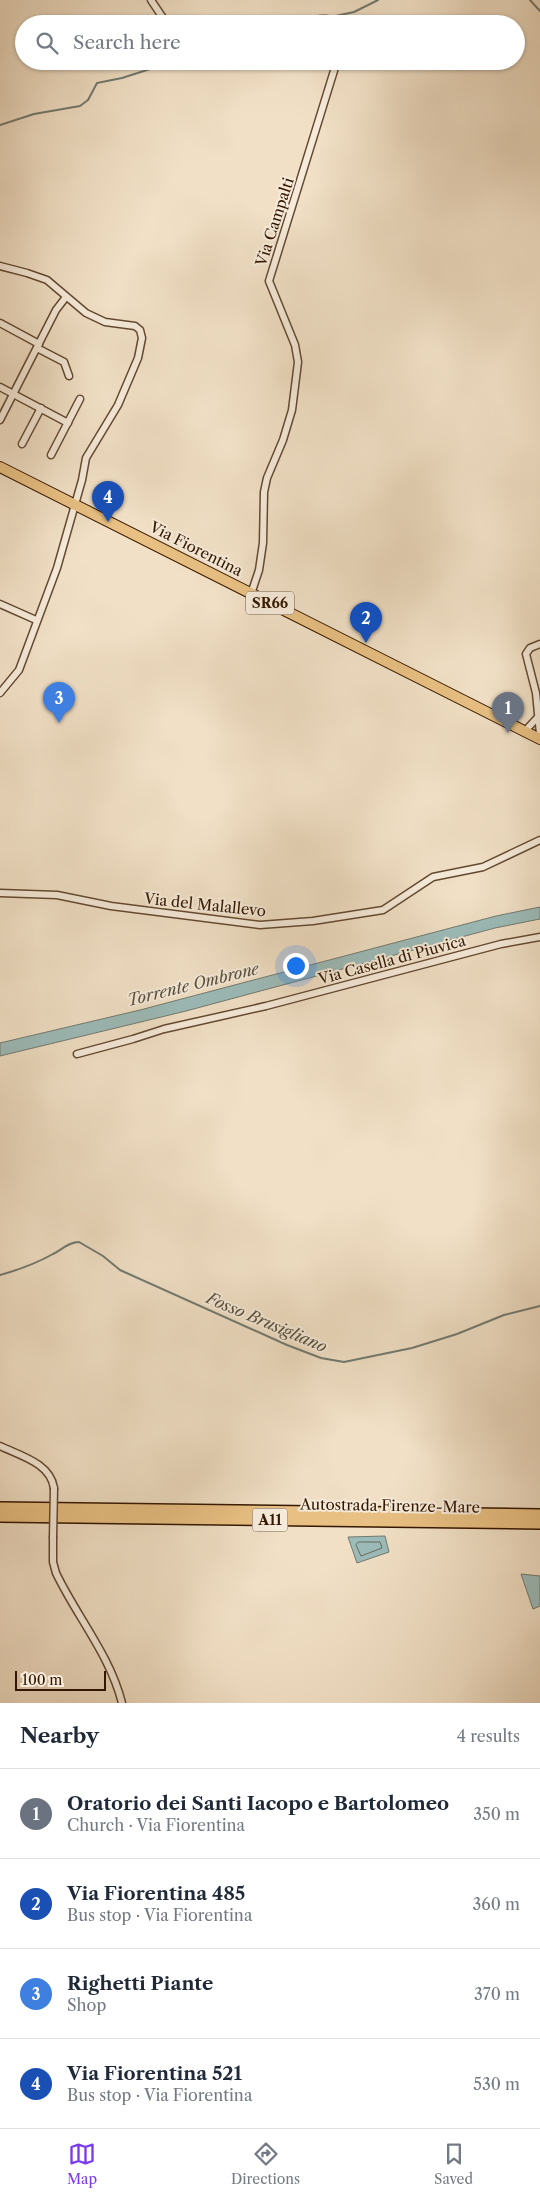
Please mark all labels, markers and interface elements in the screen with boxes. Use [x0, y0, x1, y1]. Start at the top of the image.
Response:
search box [15, 15, 525, 70]
icon: search [33, 29, 61, 57]
text: Search here [73, 31, 181, 54]
street label: Via Campalti [251, 175, 298, 270]
pin: 4 [92, 481, 124, 522]
street label: Via Fiorentina [146, 517, 246, 580]
road number: SR66 [246, 592, 294, 614]
pin: 2 [350, 602, 382, 643]
pin: 3 [43, 682, 75, 723]
pin: 1 [492, 692, 524, 733]
street label: Via del Malallevo [142, 889, 267, 920]
street label: Via Casella di Piuvica [315, 931, 468, 989]
your location [283, 953, 309, 979]
water label: Torrente Ombrone [125, 958, 262, 1010]
water label: Fosso Brusigliano [202, 1287, 330, 1356]
street label: Autostrada Firenze-Mare [299, 1494, 480, 1517]
road number: A11 [252, 1508, 288, 1532]
scale bar [15, 1668, 106, 1691]
text: 100 m [22, 1671, 62, 1689]
text: Nearby [20, 1723, 99, 1748]
text: 4 results [457, 1726, 520, 1746]
text: Oratorio dei Santi Iacopo e Bartolomeo [67, 1792, 449, 1815]
text: 1 [32, 1804, 40, 1824]
text: 350 m [473, 1804, 520, 1824]
text: Church · Via Fiorentina [67, 1815, 245, 1835]
text: Via Fiorentina 485 [67, 1882, 245, 1905]
text: 2 [31, 1894, 41, 1914]
text: 360 m [473, 1894, 520, 1914]
text: Bus stop · Via Fiorentina [67, 1905, 252, 1925]
text: Righetti Piante [67, 1972, 213, 1995]
text: 3 [31, 1984, 41, 2004]
text: 370 m [474, 1984, 520, 2004]
text: Shop [67, 1995, 106, 2015]
text: Via Fiorentina 521 [67, 2062, 242, 2085]
text: 4 [31, 2074, 41, 2094]
text: 530 m [473, 2074, 520, 2094]
text: Bus stop · Via Fiorentina [67, 2085, 252, 2105]
tab: Map [67, 2140, 97, 2188]
tab: Directions [231, 2140, 300, 2188]
tab: Saved [434, 2140, 473, 2188]

